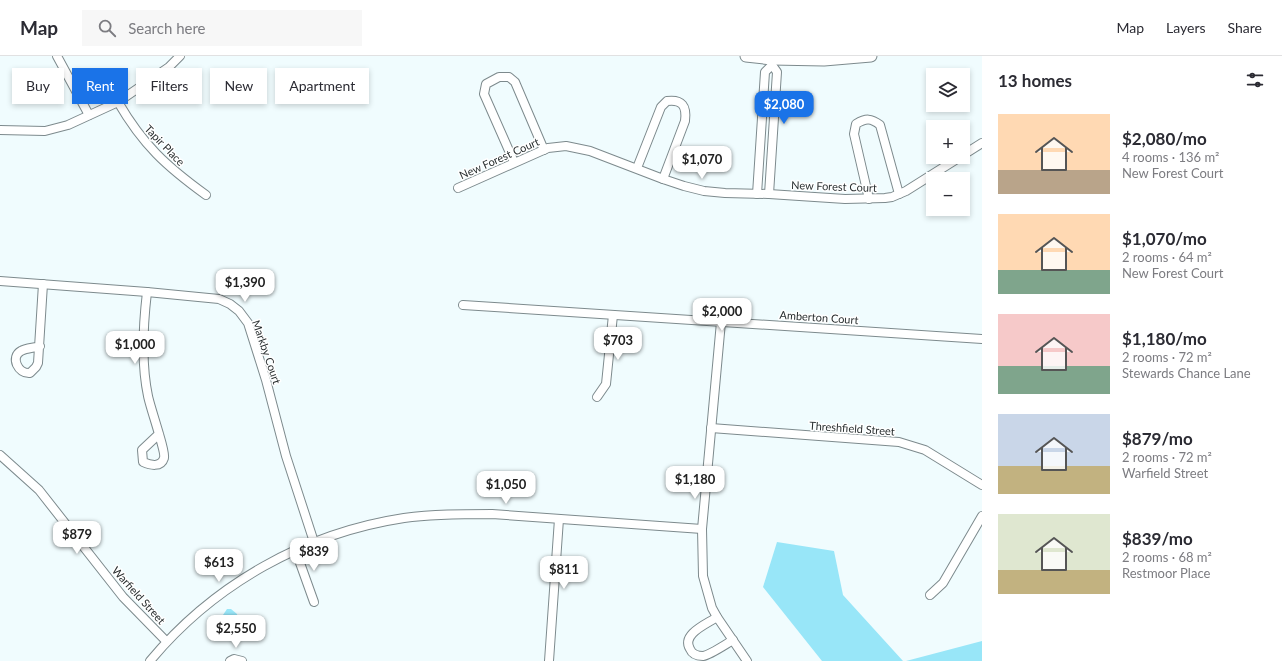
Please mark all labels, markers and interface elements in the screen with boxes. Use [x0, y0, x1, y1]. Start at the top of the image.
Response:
search box [82, 10, 362, 46]
text: Map [20, 16, 58, 39]
icon: search [96, 17, 118, 39]
text: Search here [128, 19, 206, 37]
text: Map [1116, 19, 1144, 36]
text: Layers [1166, 19, 1206, 36]
text: Share [1228, 19, 1262, 36]
chip: Buy [12, 68, 64, 104]
chip: Rent [72, 68, 128, 104]
chip: Filters [136, 68, 202, 104]
chip: New [210, 68, 267, 104]
chip: Apartment [275, 68, 369, 104]
map controls [926, 68, 970, 216]
button: layers [926, 68, 970, 112]
icon: filters [1244, 69, 1266, 91]
text: 13 homes [998, 70, 1072, 91]
pin: $2,080 [751, 91, 817, 125]
text: $2,080 [764, 96, 804, 112]
button: + [926, 120, 970, 164]
street label: Tapir Place [142, 122, 188, 168]
text: $2,080/mo [1122, 128, 1207, 149]
icon: home [1030, 130, 1078, 178]
street label: New Forest Court [457, 135, 541, 181]
pin: $1,070 [669, 146, 735, 180]
text: 4 rooms · 136 m² [1122, 149, 1219, 165]
text: $1,070 [682, 151, 722, 167]
text: New Forest Court [1122, 165, 1223, 181]
button: − [926, 172, 970, 216]
street label: New Forest Court [791, 178, 877, 194]
text: $1,070/mo [1122, 228, 1207, 249]
icon: home [1030, 230, 1078, 278]
text: 2 rooms · 64 m² [1122, 249, 1212, 265]
text: New Forest Court [1122, 265, 1223, 281]
pin: $1,390 [212, 269, 278, 303]
text: $1,390 [225, 274, 265, 290]
pin: $2,000 [689, 298, 755, 332]
text: $2,000 [702, 303, 742, 319]
street label: Amberton Court [779, 308, 859, 326]
street label: Markby Court [250, 318, 284, 386]
pin: $703 [594, 327, 642, 361]
text: $1,180/mo [1122, 328, 1207, 349]
icon: home [1030, 330, 1078, 378]
pin: $1,000 [102, 331, 168, 365]
text: $703 [603, 332, 633, 348]
text: $1,000 [115, 336, 155, 352]
text: 2 rooms · 72 m² [1122, 349, 1212, 365]
text: Stewards Chance Lane [1122, 365, 1251, 381]
street label: Threshfield Street [809, 419, 895, 437]
text: $879/mo [1122, 428, 1193, 449]
icon: home [1030, 430, 1078, 478]
text: 2 rooms · 72 m² [1122, 449, 1212, 465]
text: Warfield Street [1122, 465, 1208, 481]
pin: $1,180 [662, 466, 728, 500]
pin: $1,050 [473, 471, 539, 505]
text: $1,180 [675, 471, 715, 487]
text: $1,050 [486, 476, 526, 492]
pin: $879 [53, 521, 101, 555]
text: $879 [62, 526, 92, 542]
text: $839/mo [1122, 528, 1193, 549]
icon: home [1030, 530, 1078, 578]
pin: $839 [290, 538, 338, 572]
text: $839 [299, 543, 329, 559]
pin: $613 [195, 549, 243, 583]
text: 2 rooms · 68 m² [1122, 549, 1212, 565]
text: $613 [204, 554, 234, 570]
pin: $811 [540, 556, 588, 590]
text: $811 [549, 561, 579, 577]
street label: Warfield Street [110, 564, 168, 626]
text: Restmoor Place [1122, 565, 1210, 581]
pin: $2,550 [203, 615, 269, 649]
text: $2,550 [216, 620, 256, 636]

